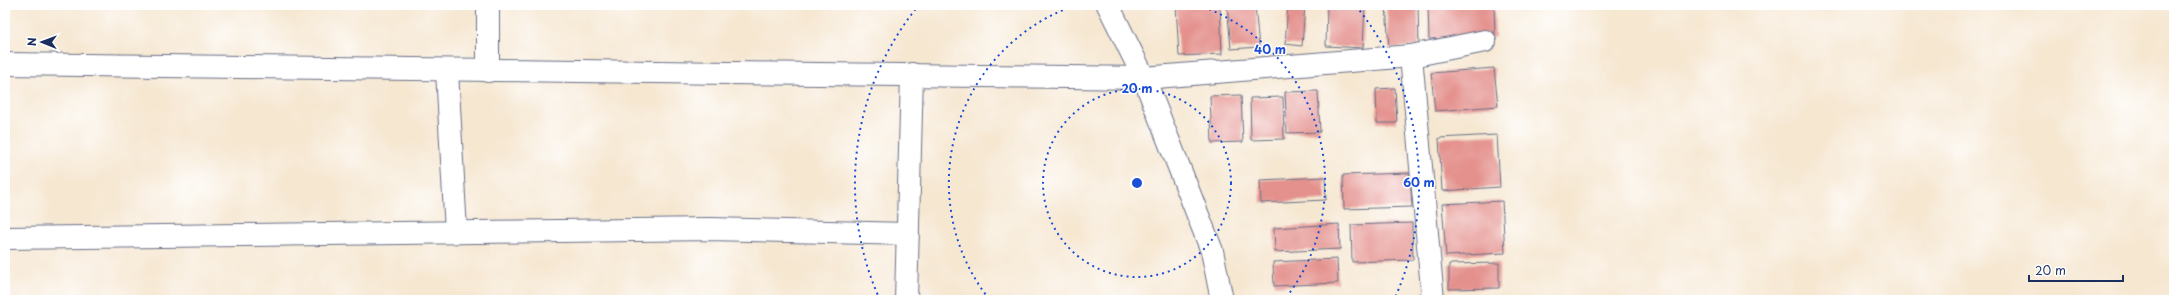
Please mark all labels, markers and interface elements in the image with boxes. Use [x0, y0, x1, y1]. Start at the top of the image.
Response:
north arrow [22, 22, 62, 62]
text: N [23, 37, 40, 46]
text: 40 m [1254, 40, 1286, 58]
text: 20 m [1121, 79, 1153, 97]
text: 60 m [1403, 173, 1435, 191]
centre of rings [1130, 176, 1144, 190]
scale bar [2029, 257, 2123, 283]
text: 20 m [2035, 261, 2066, 279]

